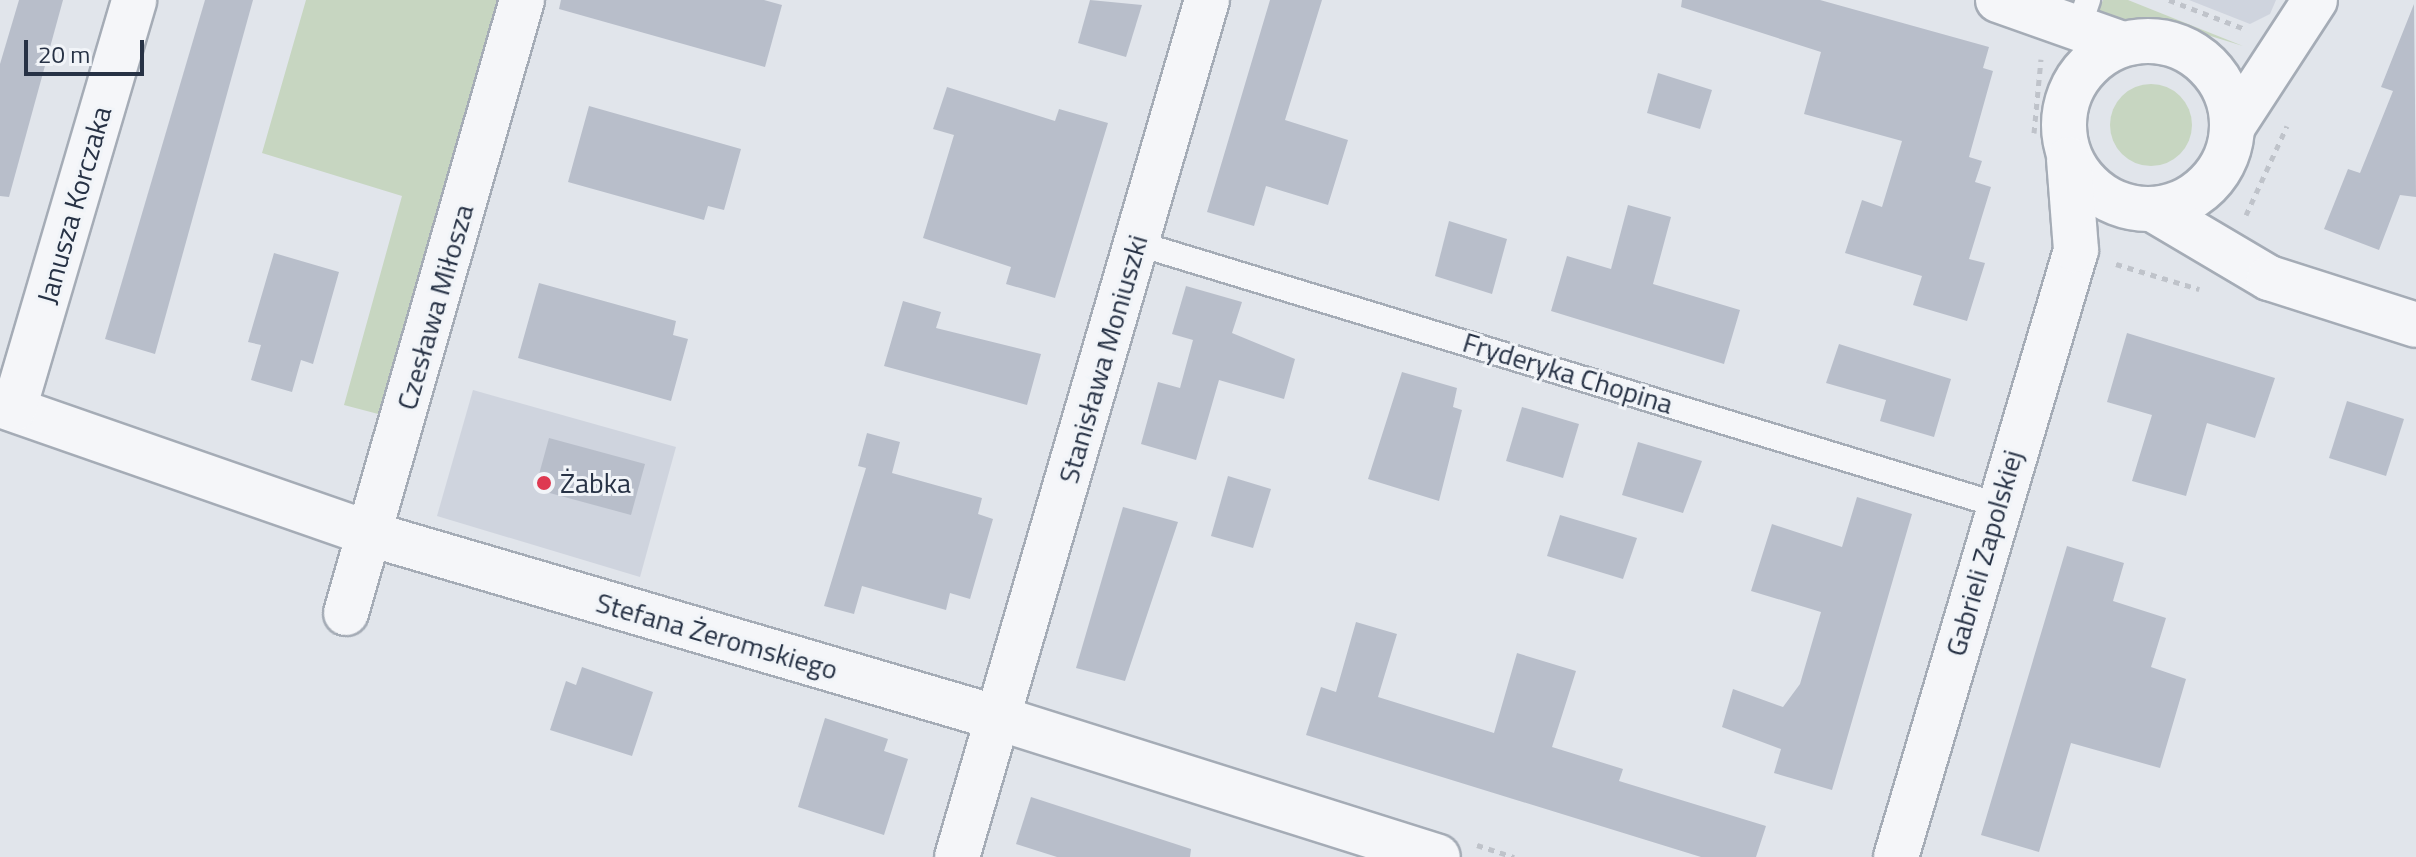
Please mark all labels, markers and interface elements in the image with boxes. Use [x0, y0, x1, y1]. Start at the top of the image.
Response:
scale bar [28, 24, 148, 74]
text: 20 m [38, 36, 90, 72]
street label: Janusza Korczaka [30, 102, 118, 308]
street label: Czesława Miłosza [390, 200, 480, 414]
street label: Stanisława Moniuszki [1051, 231, 1155, 487]
street label: Fryderyka Chopina [1459, 325, 1677, 421]
street label: Gabrieli Zapolskiej [1939, 446, 2029, 660]
place label: Żabka [560, 466, 631, 500]
marker: Żabka [535, 474, 553, 492]
street label: Stefana Żeromskiego [592, 585, 842, 687]

